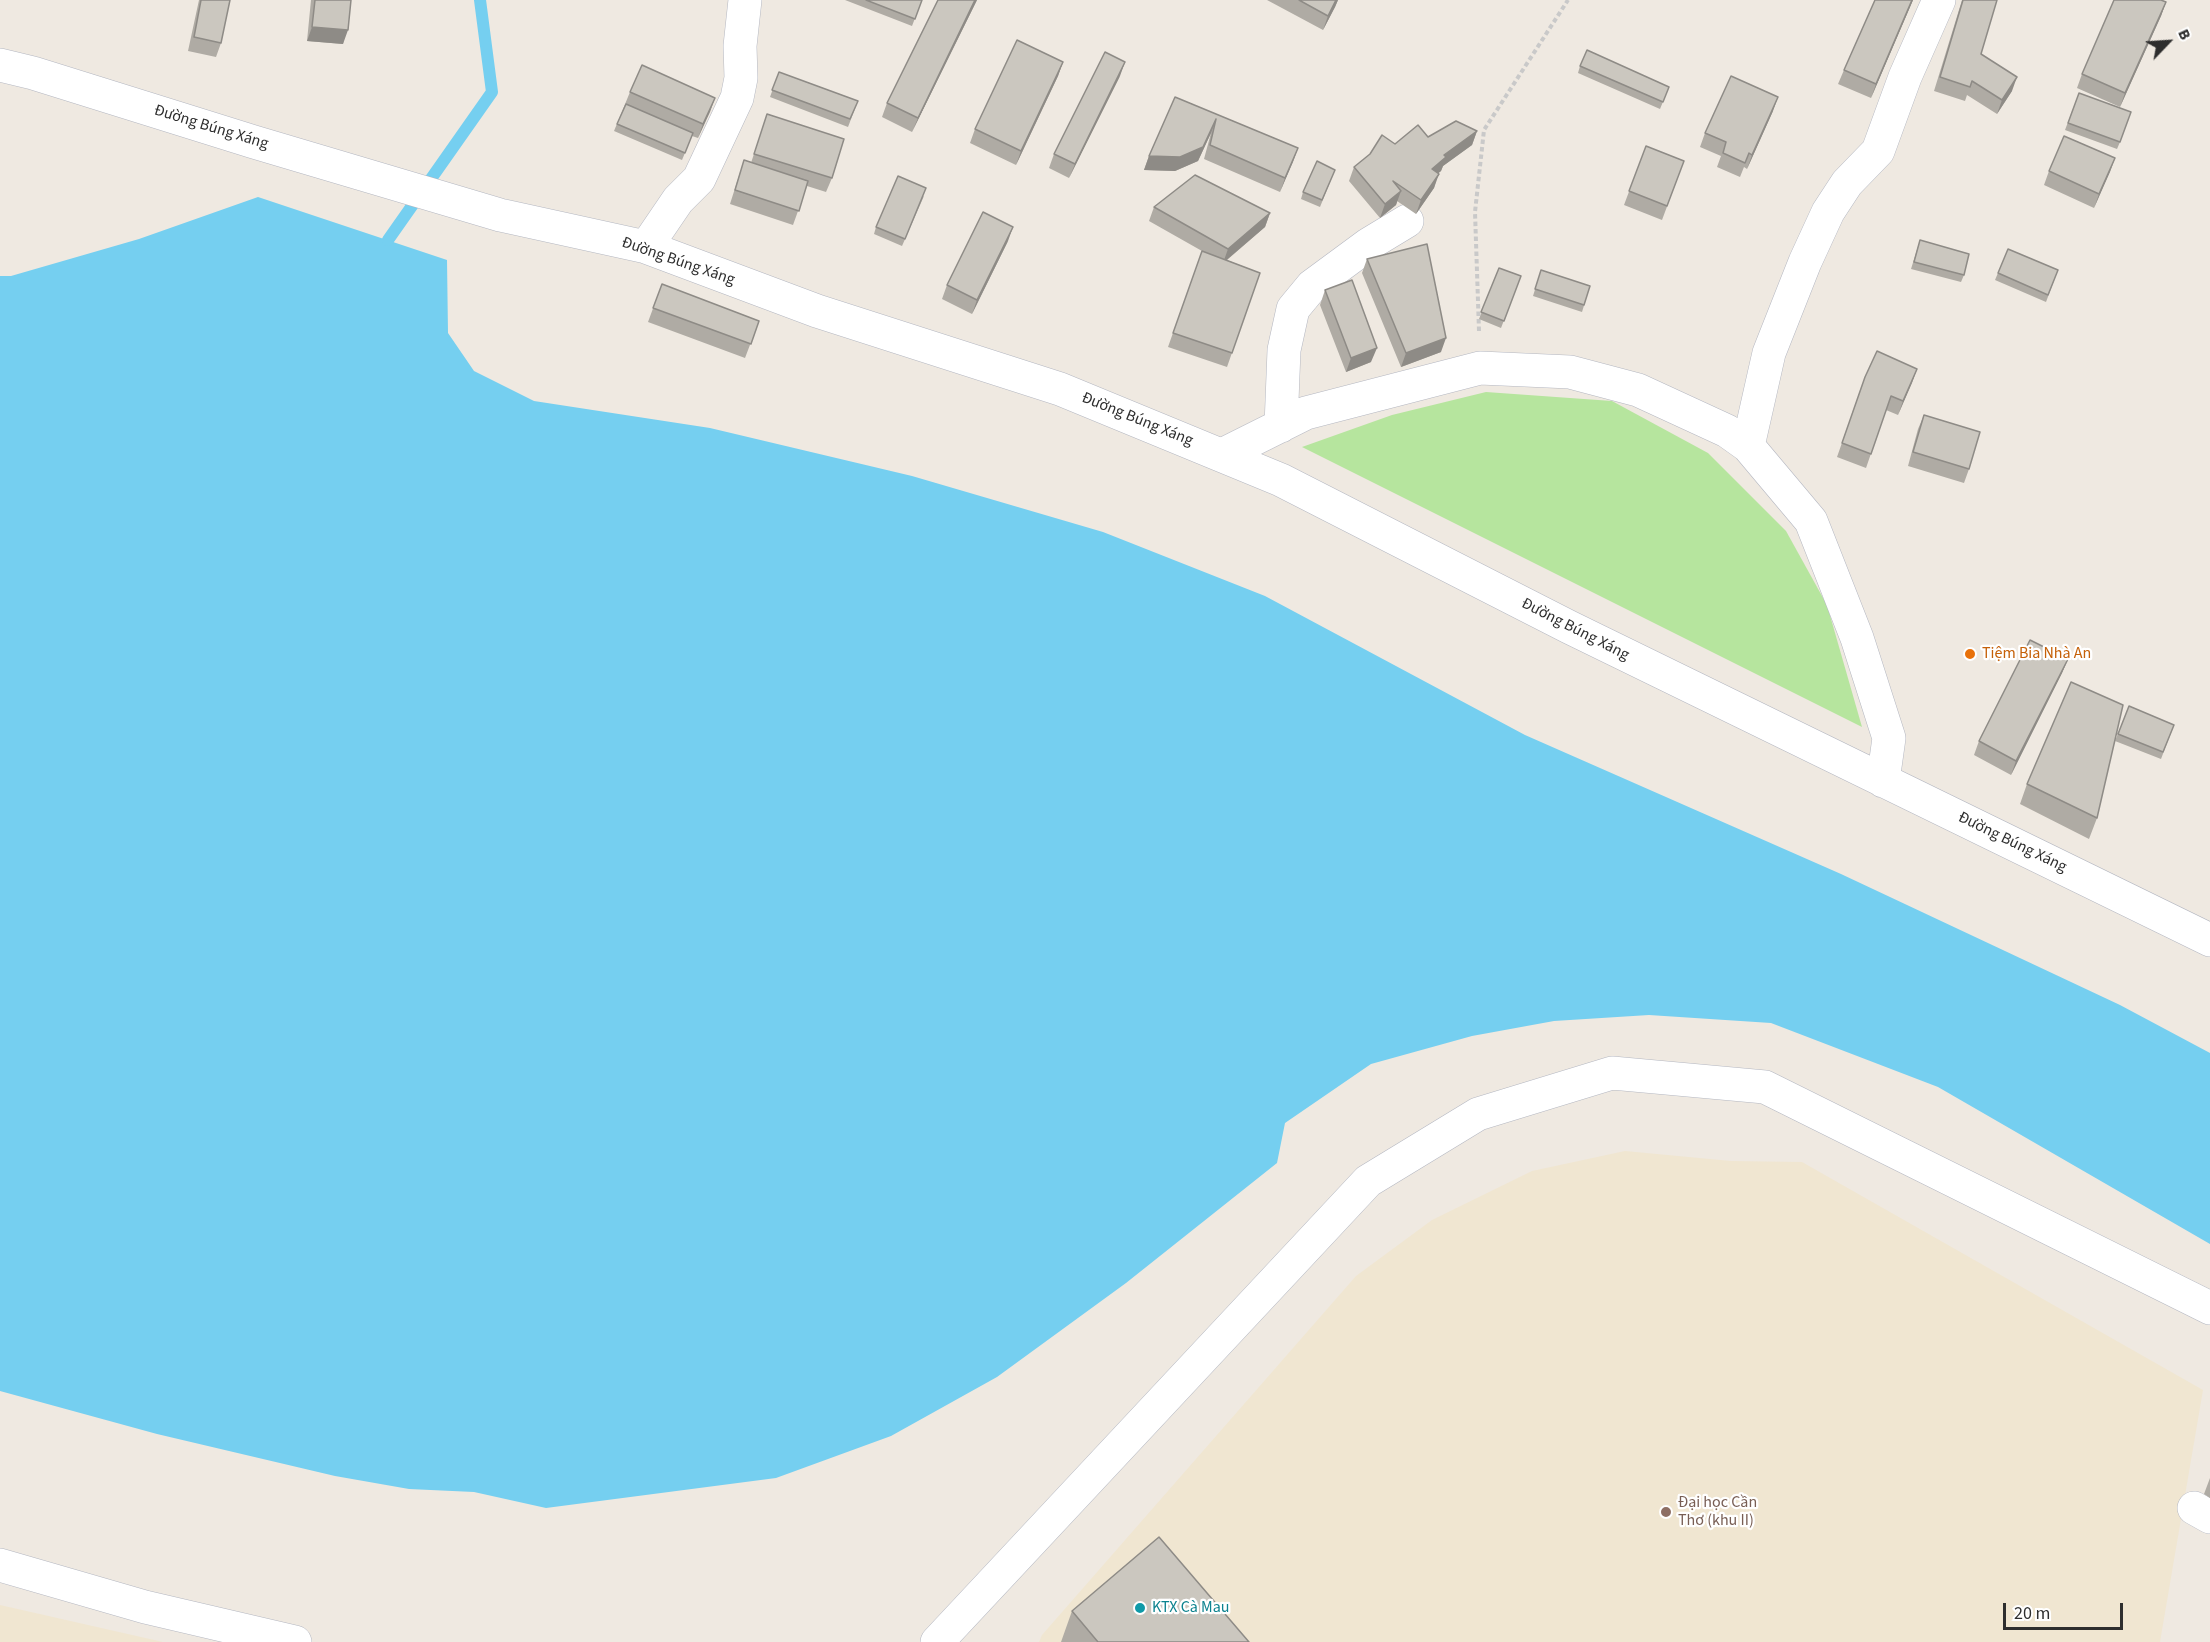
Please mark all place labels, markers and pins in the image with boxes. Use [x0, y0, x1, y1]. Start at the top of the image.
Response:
place label: Tiệm Bia Nhà An [1982, 644, 2091, 664]
marker: Tiệm Bia Nhà An [1963, 647, 1977, 661]
place label: Đại học Cần Thơ (khu II) [1678, 1493, 1757, 1531]
marker: Đại học Cần Thơ (khu II) [1659, 1505, 1673, 1519]
place label: KTX Cà Mau [1152, 1598, 1229, 1618]
marker: KTX Cà Mau [1133, 1601, 1147, 1615]

